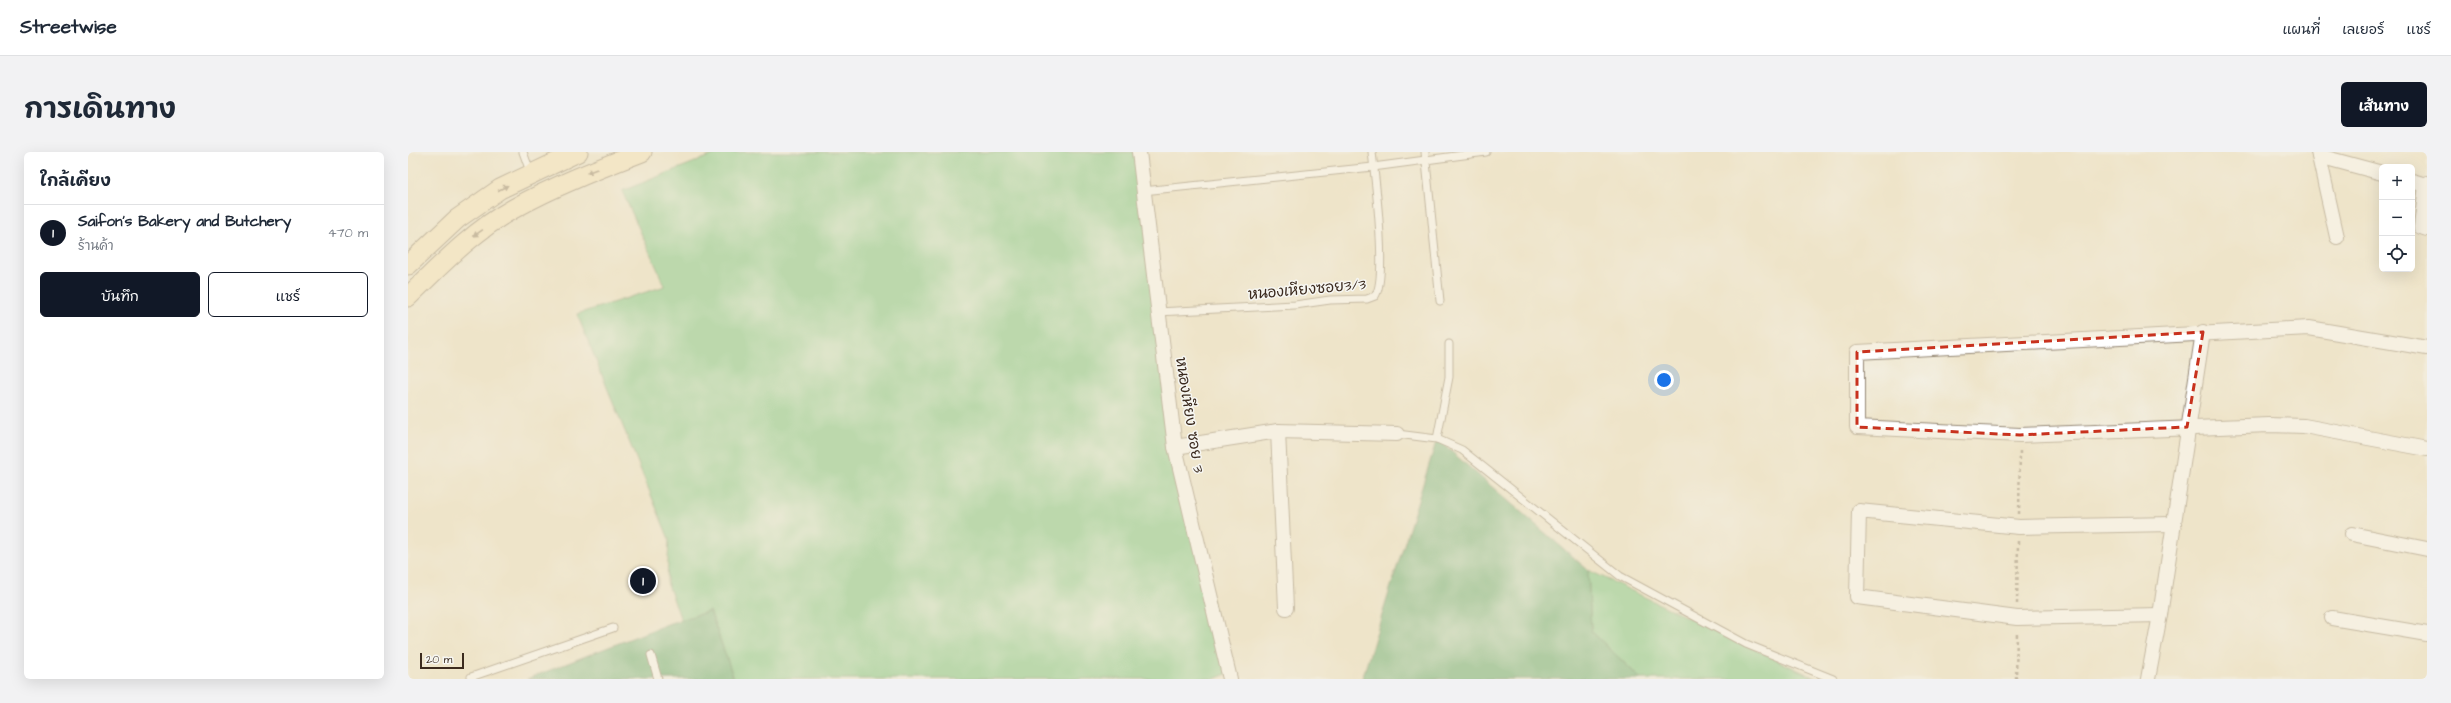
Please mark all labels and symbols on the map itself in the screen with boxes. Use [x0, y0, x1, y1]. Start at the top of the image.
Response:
one-way arrow [586, 169, 598, 175]
one-way arrow [497, 184, 509, 191]
one-way arrow [473, 229, 483, 237]
street label: หนองเหียงซอย3/3 [1247, 274, 1367, 305]
street label: หนองเหียง ซอย 3 [1170, 356, 1209, 475]
your location [1654, 370, 1674, 390]
pin: 1 [630, 566, 656, 596]
scale bar [420, 651, 464, 670]

